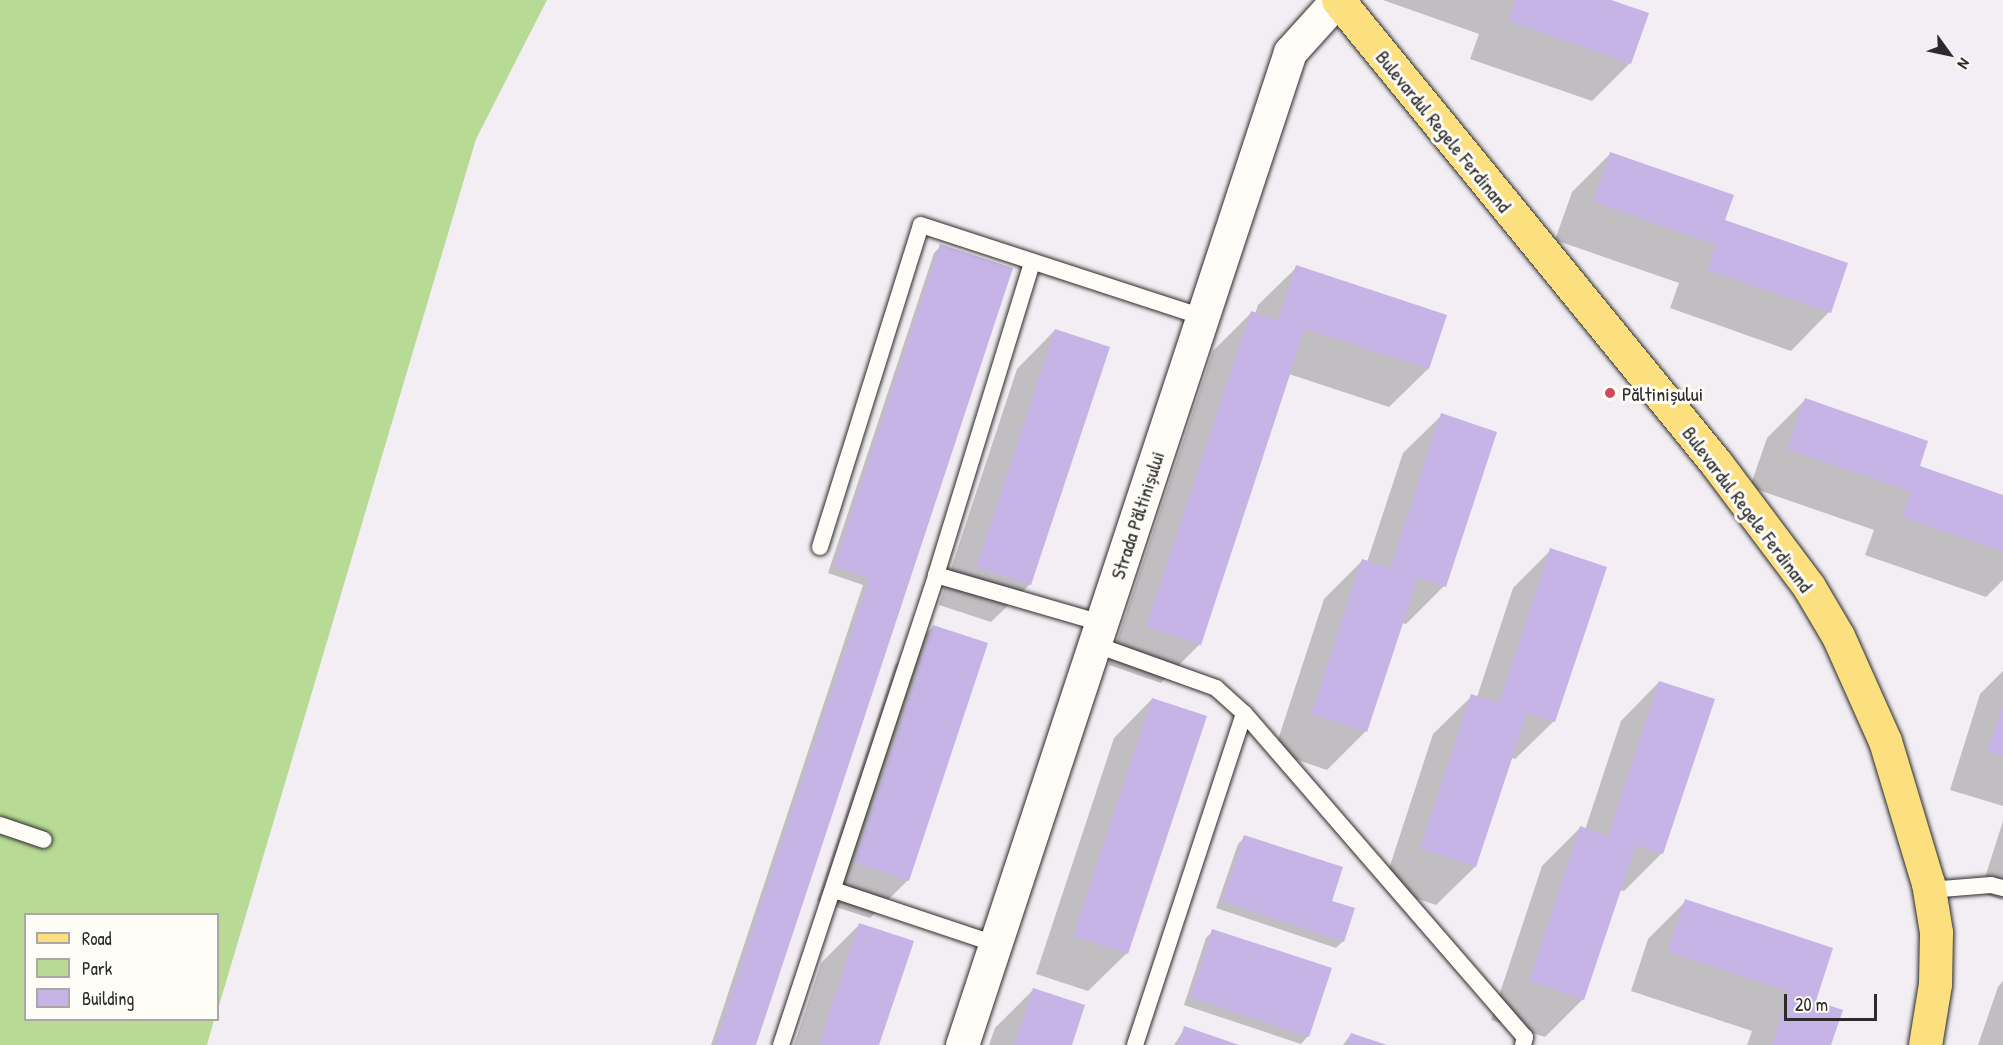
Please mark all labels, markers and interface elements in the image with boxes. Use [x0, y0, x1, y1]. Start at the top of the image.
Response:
north arrow [1919, 24, 1979, 84]
street label: Bulevardul Regele Ferdinand [1371, 45, 1517, 217]
text: N [1953, 54, 1976, 73]
place label: Păltinișului [1622, 381, 1703, 405]
marker: Păltinișului [1603, 386, 1617, 400]
street label: Bulevardul Regele Ferdinand [1678, 421, 1818, 597]
street label: Strada Păltinișului [1105, 448, 1169, 582]
legend [24, 913, 219, 1021]
text: Road [82, 926, 112, 951]
text: Park [82, 956, 112, 981]
scale bar [1787, 982, 1880, 1020]
text: Building [82, 986, 134, 1011]
text: 20 m [1795, 992, 1828, 1017]

